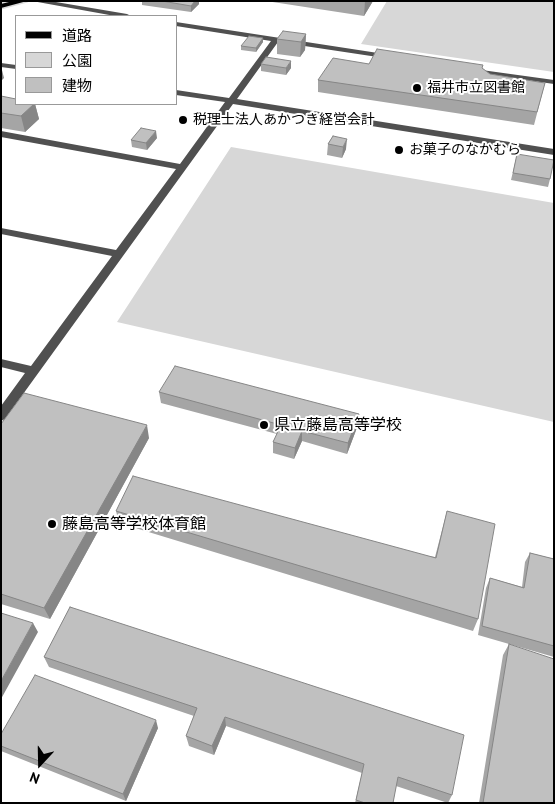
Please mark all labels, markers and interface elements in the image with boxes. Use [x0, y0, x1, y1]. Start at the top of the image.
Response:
legend [15, 15, 178, 105]
text: 道路 [62, 26, 92, 45]
text: 公園 [62, 51, 92, 70]
text: 建物 [62, 76, 92, 95]
place label: 福井市立図書館 [427, 80, 525, 96]
marker: 福井市立図書館 [411, 82, 423, 94]
place label: 税理士法人あかつき経営会計 [193, 112, 375, 128]
marker: 税理士法人あかつき経営会計 [177, 114, 189, 126]
place label: お菓子のなかむら [409, 142, 521, 158]
marker: お菓子のなかむら [393, 144, 405, 156]
place label: 県立藤島高等学校 [274, 415, 402, 435]
marker: 県立藤島高等学校 [258, 419, 270, 431]
place label: 藤島高等学校体育館 [62, 514, 206, 534]
marker: 藤島高等学校体育館 [46, 518, 58, 530]
north arrow [15, 739, 65, 789]
text: N [27, 768, 42, 788]

